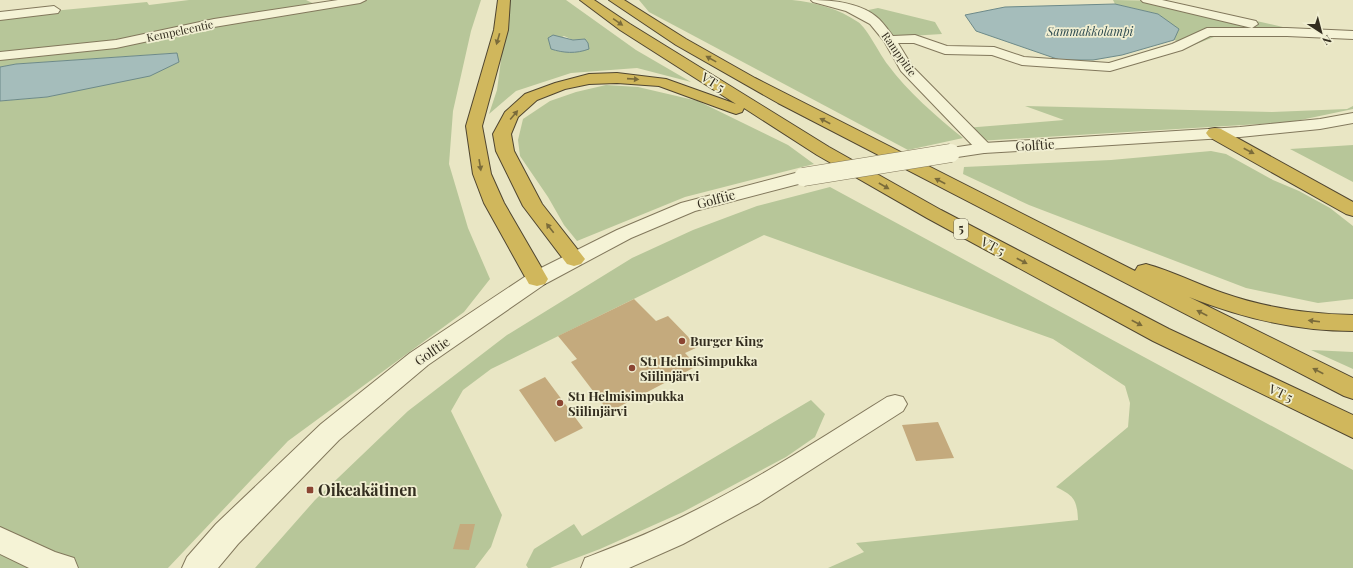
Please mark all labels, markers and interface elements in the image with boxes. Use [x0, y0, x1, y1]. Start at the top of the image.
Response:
north arrow [1301, 12, 1341, 52]
street label: Kempeleentie [145, 16, 215, 45]
one-way arrow [613, 18, 623, 26]
water label: Sammakkolampi [1046, 23, 1134, 39]
street label: Ramppitie [879, 28, 920, 79]
text: N [1320, 32, 1335, 49]
one-way arrow [495, 33, 501, 45]
one-way arrow [705, 56, 716, 62]
street label: VT 5 [697, 67, 728, 95]
one-way arrow [627, 75, 639, 82]
one-way arrow [509, 109, 518, 120]
one-way arrow [819, 118, 831, 124]
street label: Golftie [1015, 135, 1056, 154]
one-way arrow [1243, 148, 1255, 155]
one-way arrow [478, 159, 484, 171]
one-way arrow [934, 178, 946, 184]
one-way arrow [878, 182, 890, 189]
street label: Golftie [695, 185, 737, 212]
road number: 5 [954, 219, 968, 239]
one-way arrow [546, 223, 555, 234]
street label: VT 5 [978, 232, 1008, 259]
one-way arrow [1016, 258, 1028, 265]
one-way arrow [1196, 310, 1208, 316]
one-way arrow [1308, 318, 1320, 324]
one-way arrow [1131, 319, 1143, 326]
street label: Golftie [411, 332, 453, 369]
place label: Burger King [690, 332, 764, 349]
marker: Burger King [677, 336, 687, 346]
place label: St1 HelmiSimpukka Siilinjärvi [640, 352, 758, 384]
marker: St1 HelmiSimpukka Siilinjärvi [627, 363, 637, 373]
one-way arrow [1312, 368, 1324, 374]
street label: VT 5 [1266, 379, 1296, 405]
place label: St1 Helmisimpukka Siilinjärvi [568, 387, 684, 419]
marker: St1 Helmisimpukka Siilinjärvi [555, 398, 565, 408]
place label: Oikeakätinen [318, 479, 417, 500]
marker: Oikeakätinen [305, 485, 315, 495]

